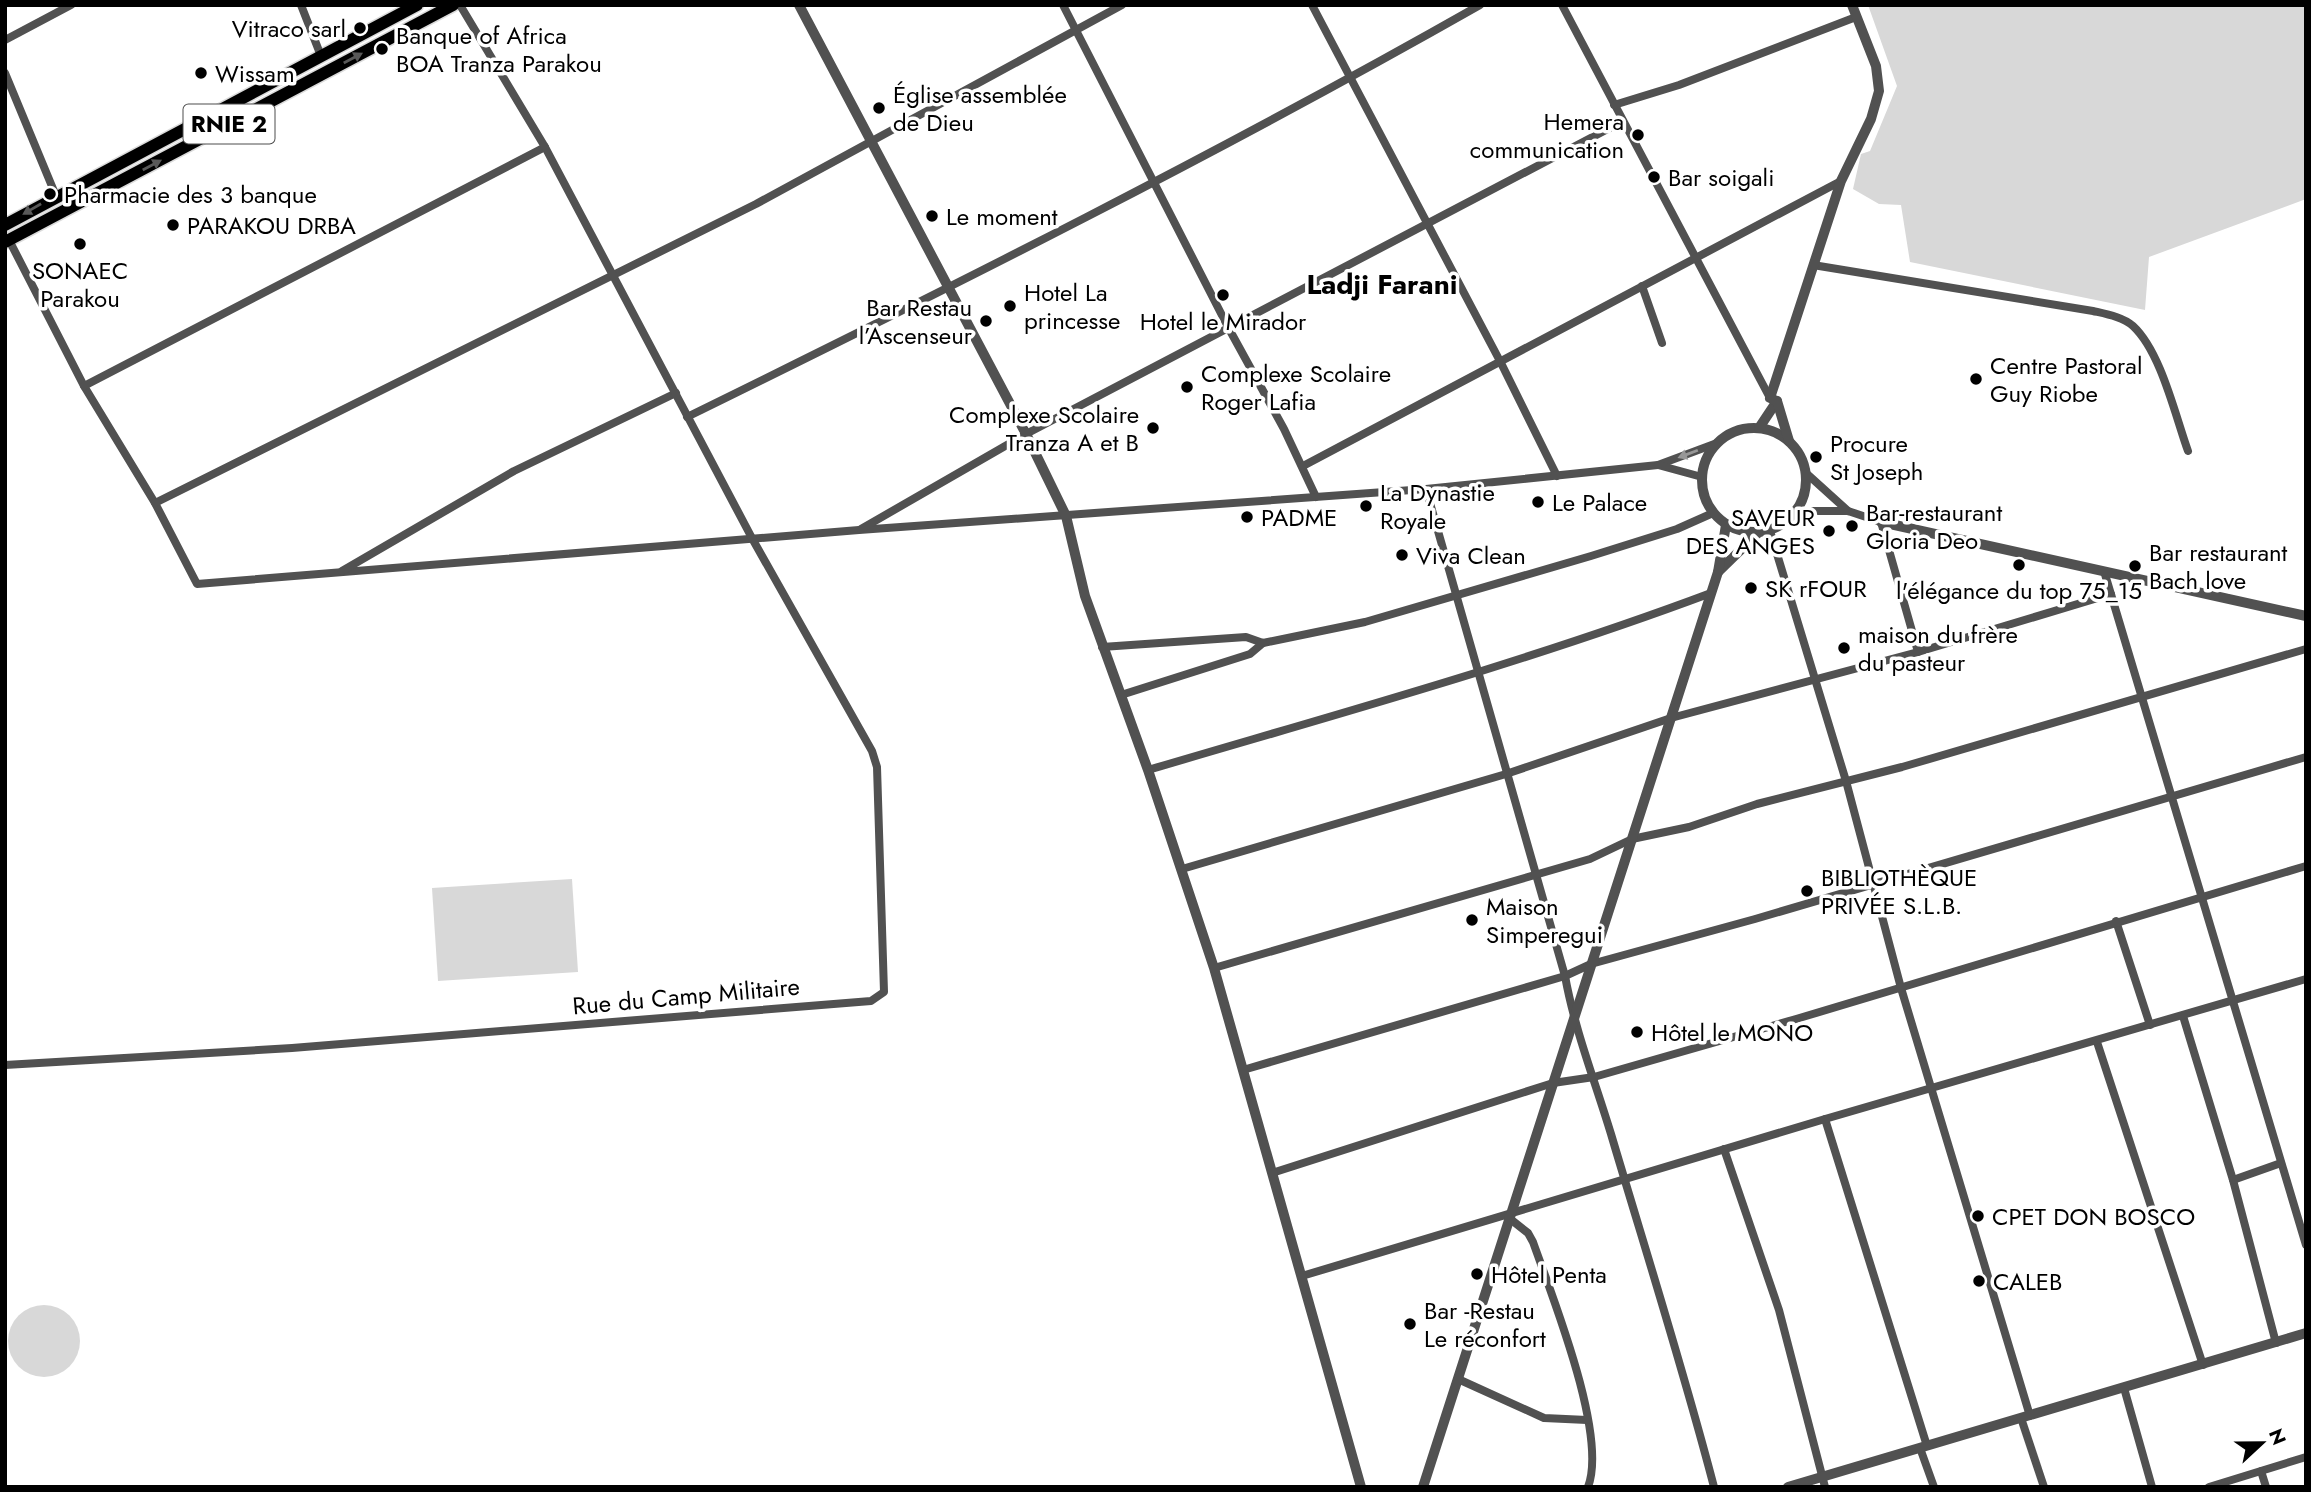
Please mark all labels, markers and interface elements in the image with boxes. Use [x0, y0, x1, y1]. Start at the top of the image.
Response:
place label: Vitraco sarl [232, 11, 346, 46]
place label: Banque of Africa BOA Tranza Parakou [396, 18, 602, 81]
marker: Vitraco sarl [352, 20, 368, 36]
marker: Banque of Africa BOA Tranza Parakou [374, 41, 390, 57]
one-way arrow [343, 52, 363, 64]
place label: Wissam [215, 56, 295, 91]
marker: Wissam [193, 65, 209, 81]
place label: Église assemblée de Dieu [893, 77, 1067, 140]
marker: Église assemblée de Dieu [871, 100, 887, 116]
place label: Hemera communication [1470, 104, 1624, 167]
road number: RNIE 2 [184, 105, 274, 144]
marker: Hemera communication [1630, 127, 1646, 143]
one-way arrow [142, 159, 162, 170]
place label: Bar soigali [1668, 160, 1774, 195]
marker: Bar soigali [1646, 169, 1662, 185]
place label: Pharmacie des 3 banque [64, 177, 317, 212]
marker: Pharmacie des 3 banque [42, 186, 58, 202]
place label: Le moment [946, 199, 1058, 234]
one-way arrow [23, 203, 42, 215]
place label: PARAKOU DRBA [187, 208, 356, 243]
marker: Le moment [924, 208, 940, 224]
marker: PARAKOU DRBA [165, 217, 181, 233]
marker: SONAEC Parakou [72, 236, 88, 252]
place label: SONAEC Parakou [32, 253, 128, 316]
district label: Ladji Farani [1306, 264, 1458, 305]
place label: Hotel La princesse [1024, 275, 1120, 338]
marker: Hotel le Mirador [1215, 287, 1231, 303]
place label: Bar Restau l’Ascenseur [859, 290, 973, 353]
marker: Hotel La princesse [1002, 298, 1018, 314]
place label: Hotel le Mirador [1140, 304, 1307, 339]
marker: Bar Restau l’Ascenseur [978, 313, 994, 329]
place label: Centre Pastoral Guy Riobe [1990, 348, 2142, 411]
place label: Complexe Scolaire Roger Lafia [1201, 356, 1391, 419]
marker: Centre Pastoral Guy Riobe [1968, 371, 1984, 387]
marker: Complexe Scolaire Roger Lafia [1179, 379, 1195, 395]
place label: Complexe Scolaire Tranza A et B [949, 397, 1139, 460]
marker: Complexe Scolaire Tranza A et B [1145, 420, 1161, 436]
place label: Procure St Joseph [1830, 426, 1923, 489]
one-way arrow [1677, 449, 1698, 460]
marker: Procure St Joseph [1808, 449, 1824, 465]
place label: La Dynastie Royale [1380, 475, 1495, 538]
place label: Le Palace [1552, 485, 1647, 520]
marker: Le Palace [1530, 494, 1546, 510]
place label: Bar-restaurant Gloria Deo [1866, 495, 2002, 558]
marker: La Dynastie Royale [1358, 498, 1374, 514]
place label: PADME [1261, 500, 1337, 535]
place label: SAVEUR DES ANGES [1686, 500, 1816, 563]
marker: PADME [1239, 509, 1255, 525]
marker: Bar-restaurant Gloria Deo [1844, 518, 1860, 534]
marker: SAVEUR DES ANGES [1821, 523, 1837, 539]
place label: Bar restaurant Bach love [2149, 535, 2288, 598]
place label: Viva Clean [1416, 538, 1526, 573]
marker: Viva Clean [1394, 547, 1410, 563]
marker: l'élégance du top 75_15 [2011, 557, 2027, 573]
marker: Bar restaurant Bach love [2127, 558, 2143, 574]
place label: SK rFOUR [1765, 571, 1867, 606]
place label: l'élégance du top 75_15 [1896, 573, 2142, 608]
marker: SK rFOUR [1743, 580, 1759, 596]
place label: maison du frère du pasteur [1858, 617, 2018, 680]
marker: maison du frère du pasteur [1836, 640, 1852, 656]
place label: BIBLIOTHÈQUE PRIVÉE S.L.B. [1821, 860, 1977, 923]
marker: BIBLIOTHÈQUE PRIVÉE S.L.B. [1799, 883, 1815, 899]
place label: Maison Simperegui [1486, 889, 1603, 952]
marker: Maison Simperegui [1464, 912, 1480, 928]
street label: Rue du Camp Militaire [571, 969, 801, 1023]
place label: Hôtel le MONO [1651, 1015, 1813, 1050]
marker: Hôtel le MONO [1629, 1024, 1645, 1040]
place label: CPET DON BOSCO [1992, 1199, 2195, 1234]
marker: CPET DON BOSCO [1970, 1208, 1986, 1224]
place label: Hôtel Penta [1491, 1257, 1607, 1292]
place label: CALEB [1993, 1264, 2062, 1299]
marker: Hôtel Penta [1469, 1266, 1485, 1282]
marker: CALEB [1971, 1273, 1987, 1289]
place label: Bar -Restau Le réconfort [1424, 1293, 1546, 1356]
marker: Bar -Restau Le réconfort [1402, 1316, 1418, 1332]
north arrow [2227, 1408, 2297, 1478]
text: N [2262, 1425, 2293, 1449]

